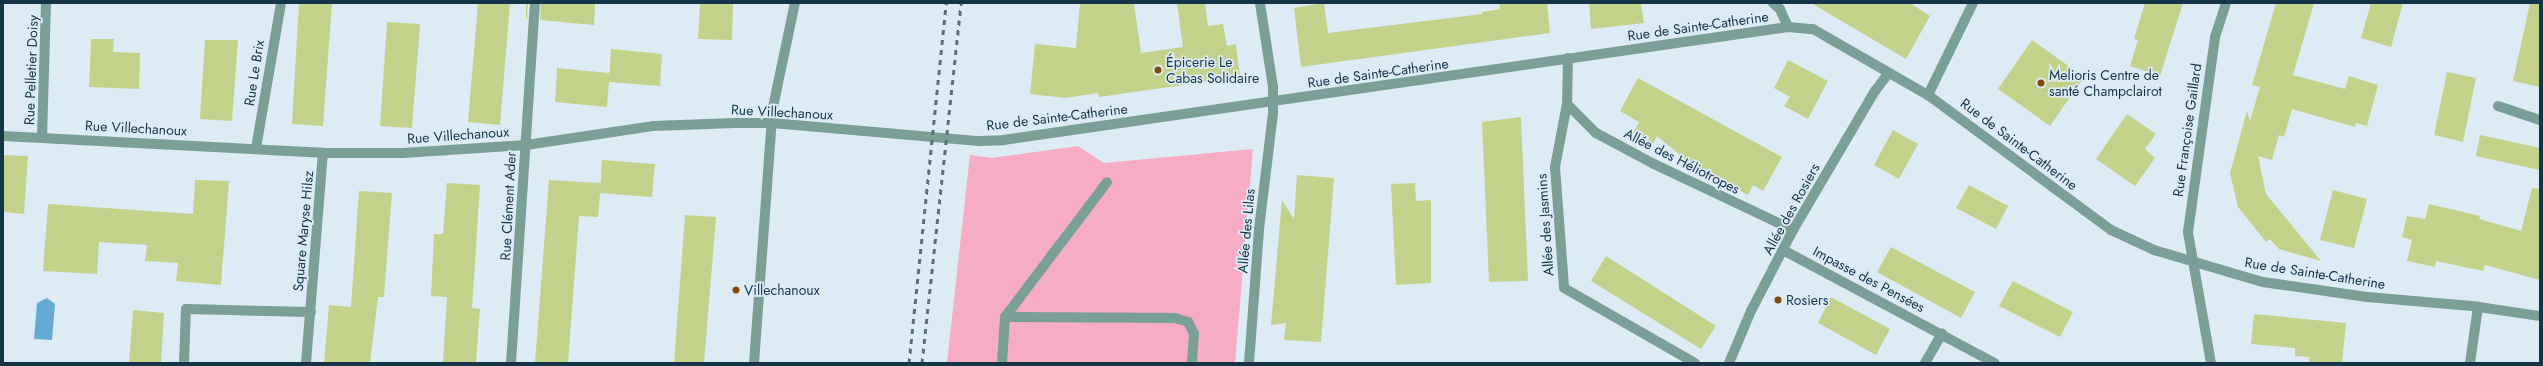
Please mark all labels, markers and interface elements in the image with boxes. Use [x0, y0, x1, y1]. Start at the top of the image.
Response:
street label: Rue de Sainte-Catherine [1626, 8, 1770, 44]
street label: Rue Pelletier Doisy [21, 15, 41, 125]
street label: Rue Le Brix [241, 39, 267, 107]
place label: Épicerie Le Cabas Solidaire [1166, 54, 1259, 86]
street label: Rue de Sainte-Catherine [1306, 55, 1450, 91]
street label: Rue Françoise Gaillard [2169, 62, 2205, 198]
marker: Épicerie Le Cabas Solidaire [1153, 65, 1163, 75]
place label: Melioris Centre de santé Champclairot [2049, 67, 2162, 100]
marker: Melioris Centre de santé Champclairot [2036, 78, 2046, 88]
street label: Rue de Sainte-Catherine [1957, 95, 2081, 193]
street label: Rue de Sainte-Catherine [985, 100, 1129, 134]
street label: Rue Villechanoux [731, 101, 833, 123]
street label: Rue Villechanoux [85, 117, 187, 139]
street label: Rue Villechanoux [406, 123, 510, 147]
street label: Allée des Héliotropes [1621, 125, 1743, 197]
street label: Rue Clément Ader [497, 151, 519, 261]
street label: Allée des Rosiers [1759, 160, 1823, 258]
street label: Square Maryse Hilsz [289, 170, 317, 292]
street label: Allée des Jasmins [1533, 173, 1557, 277]
street label: Allée des Lilas [1234, 188, 1258, 274]
street label: Impasse des Pensées [1810, 242, 1928, 316]
street label: Rue de Sainte-Catherine [2243, 254, 2387, 292]
place label: Villechanoux [744, 282, 820, 298]
marker: Villechanoux [731, 285, 741, 295]
place label: Rosiers [1786, 292, 1828, 308]
marker: Rosiers [1773, 295, 1783, 305]

